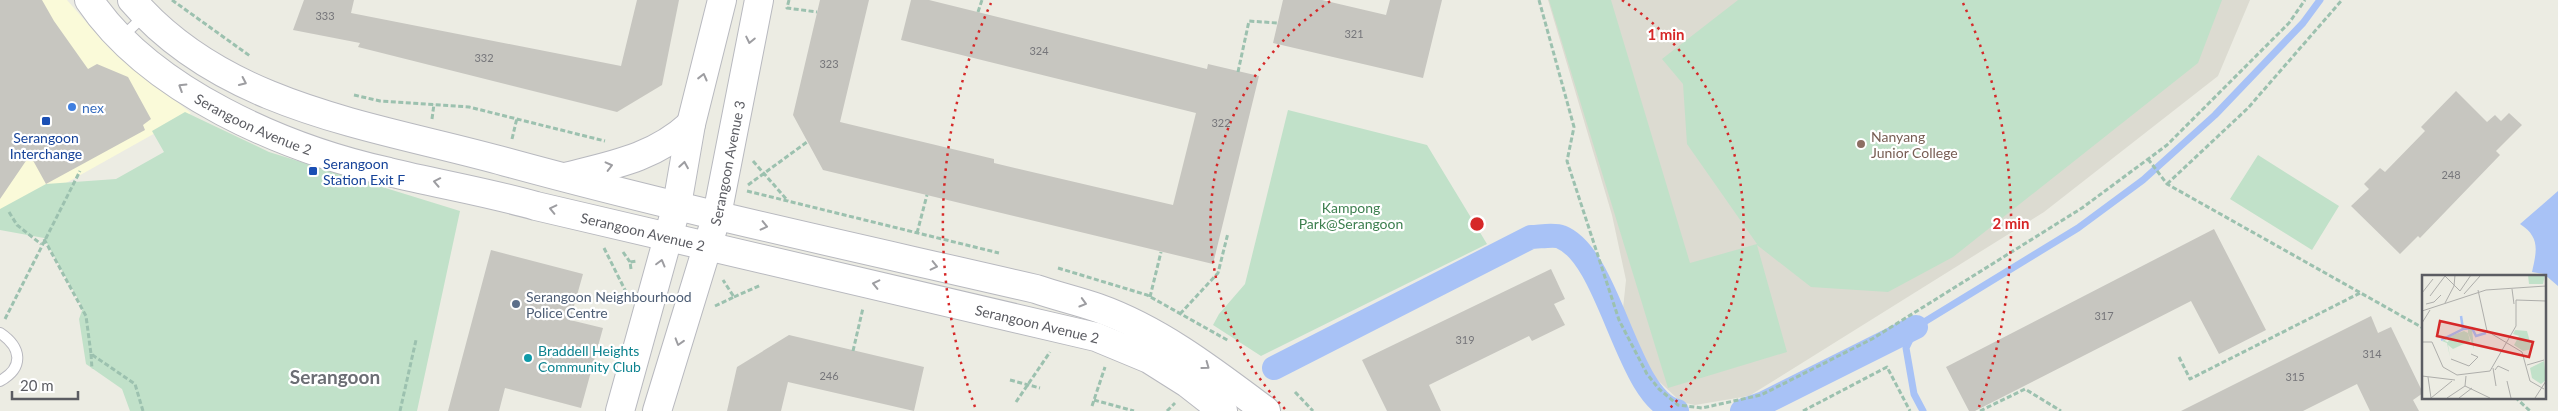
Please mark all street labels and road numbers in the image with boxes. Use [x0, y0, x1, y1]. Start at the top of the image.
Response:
street label: Serangoon Avenue 2 [192, 89, 314, 158]
street label: Serangoon Avenue 3 [706, 99, 748, 227]
street label: Serangoon Avenue 2 [579, 208, 707, 254]
street label: Serangoon Avenue 2 [974, 301, 1101, 346]

